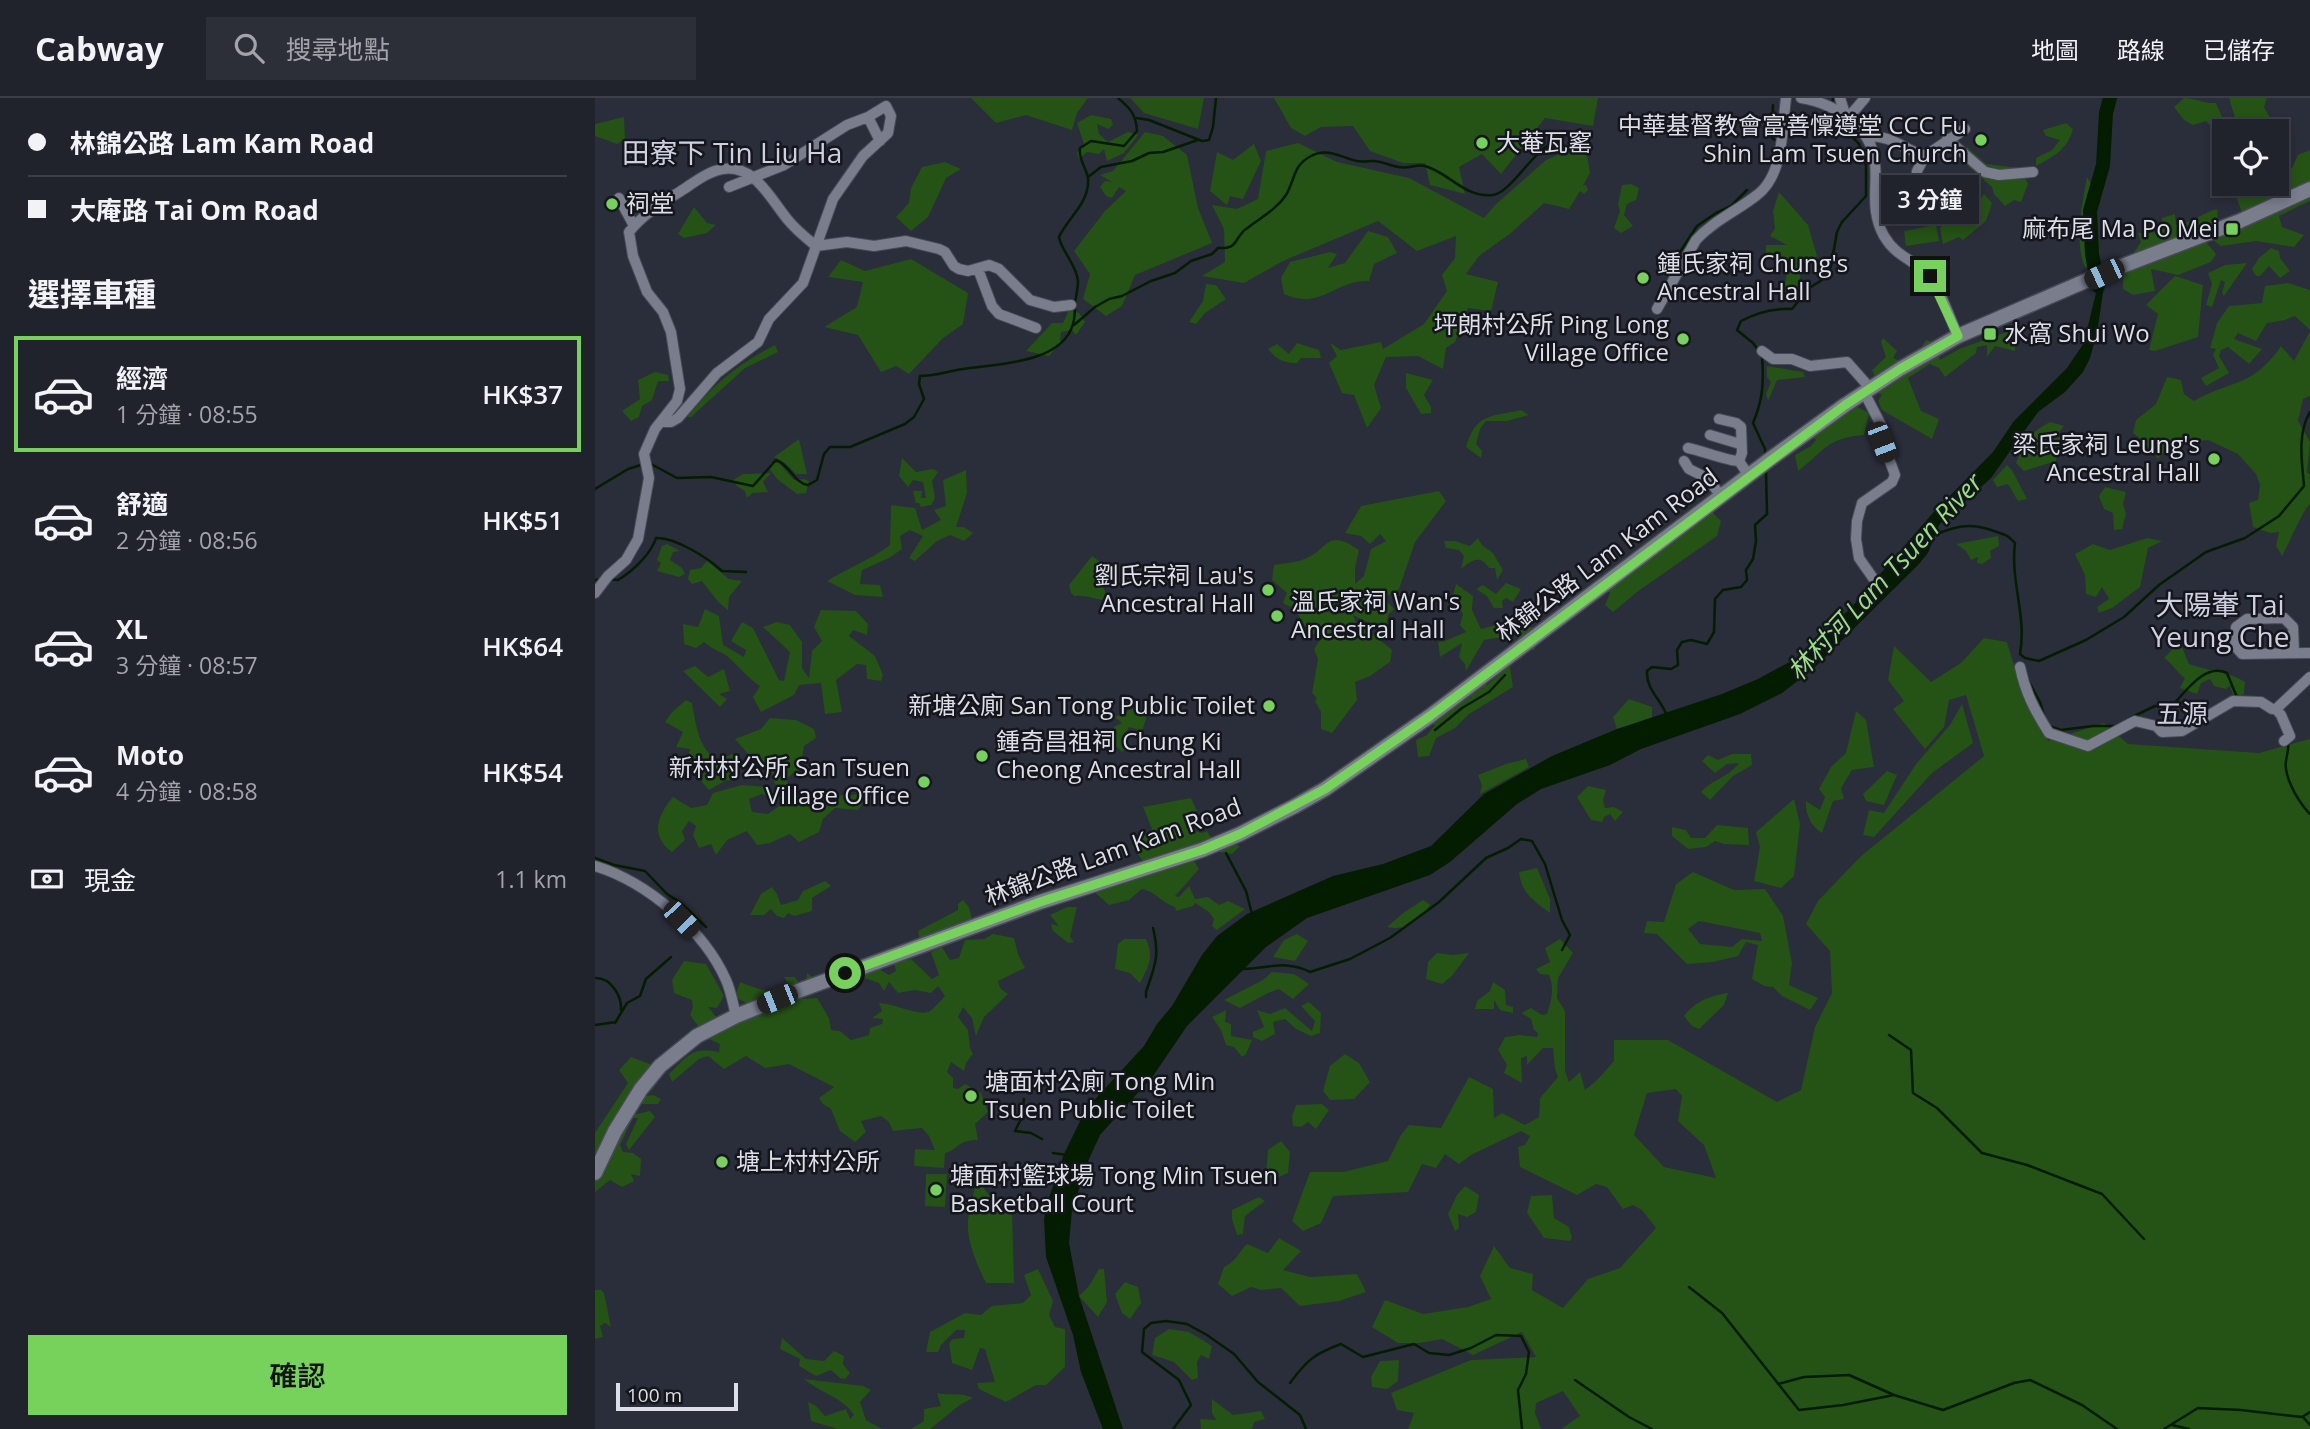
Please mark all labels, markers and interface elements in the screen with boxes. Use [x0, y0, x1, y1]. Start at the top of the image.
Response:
search box [206, 17, 696, 80]
text: Cabway [35, 26, 164, 71]
icon: search [230, 29, 268, 67]
text: 搜尋地點 [286, 31, 390, 67]
text: 地圖 [2031, 33, 2079, 66]
text: 路線 [2117, 33, 2165, 66]
text: 已儲存 [2203, 33, 2275, 66]
place label: 中華基督教會富善懍遵堂 CCC Fu Shin Lam Tsuen Church [1618, 108, 1967, 169]
map controls [2212, 119, 2289, 196]
button: locate [2212, 119, 2289, 196]
text: 林錦公路 Lam Kam Road [70, 125, 374, 161]
place label: 大菴瓦窰 [1496, 125, 1592, 158]
marker: 中華基督教會富善懍遵堂 CCC Fu Shin Lam Tsuen Church [1973, 132, 1989, 148]
district label: 田寮下 Tin Liu Ha [622, 133, 842, 171]
marker: 大菴瓦窰 [1474, 135, 1490, 151]
callout: 3 分鐘 [1881, 174, 1979, 223]
text: 3 分鐘 [1897, 183, 1963, 215]
place label: 祠堂 [626, 186, 674, 219]
text: 大庵路 Tai Om Road [70, 192, 319, 228]
marker: 祠堂 [604, 196, 620, 212]
place label: 麻布尾 Ma Po Mei [2022, 211, 2218, 244]
marker: 麻布尾 Ma Po Mei [2224, 221, 2240, 237]
place label: 鍾氏家祠 Chung's Ancestral Hall [1657, 246, 1848, 307]
car [2081, 256, 2128, 292]
route end [1914, 260, 1946, 292]
marker: 鍾氏家祠 Chung's Ancestral Hall [1635, 270, 1651, 286]
text: 選擇車種 [28, 272, 156, 315]
place label: 坪朗村公所 Ping Long Village Office [1434, 307, 1669, 368]
place label: 水窩 Shui Wo [2004, 316, 2150, 349]
marker: 水窩 Shui Wo [1982, 326, 1998, 342]
marker: 坪朗村公所 Ping Long Village Office [1675, 331, 1691, 347]
text: 經濟 [116, 360, 168, 396]
icon: car [32, 363, 95, 426]
text: HK$37 [482, 376, 563, 412]
text: 1 分鐘 · 08:55 [116, 398, 258, 430]
car [1865, 419, 1900, 465]
place label: 梁氏家祠 Leung's Ancestral Hall [2013, 427, 2200, 488]
marker: 梁氏家祠 Leung's Ancestral Hall [2206, 451, 2222, 467]
street label: 林錦公路 Lam Kam Road [1488, 459, 1724, 648]
water label: 林村河 Lam Tsuen River [1778, 463, 1991, 688]
text: 舒適 [116, 486, 168, 522]
icon: car [32, 489, 95, 552]
text: HK$51 [482, 502, 563, 538]
text: 2 分鐘 · 08:56 [116, 524, 258, 556]
place label: 劉氏宗祠 Lau's Ancestral Hall [1094, 558, 1254, 619]
marker: 劉氏宗祠 Lau's Ancestral Hall [1260, 582, 1276, 598]
place label: 溫氏家祠 Wan's Ancestral Hall [1291, 584, 1460, 645]
district label: 大陽輋 Tai Yeung Che [2151, 585, 2289, 655]
marker: 溫氏家祠 Wan's Ancestral Hall [1269, 608, 1285, 624]
text: XL [116, 611, 148, 647]
icon: car [32, 615, 95, 678]
text: HK$64 [482, 628, 563, 664]
text: 3 分鐘 · 08:57 [116, 649, 258, 681]
place label: 新塘公廁 San Tong Public Toilet [908, 688, 1255, 721]
district label: 五源 [2156, 695, 2208, 731]
marker: 新塘公廁 San Tong Public Toilet [1261, 698, 1277, 714]
place label: 鍾奇昌祖祠 Chung Ki Cheong Ancestral Hall [996, 724, 1241, 785]
text: Moto [116, 737, 184, 773]
icon: car [32, 741, 95, 804]
marker: 鍾奇昌祖祠 Chung Ki Cheong Ancestral Hall [974, 748, 990, 764]
place label: 新村村公所 San Tsuen Village Office [669, 750, 910, 811]
text: HK$54 [482, 754, 563, 790]
marker: 新村村公所 San Tsuen Village Office [916, 774, 932, 790]
text: 4 分鐘 · 08:58 [116, 775, 258, 807]
street label: 林錦公路 Lam Kam Road [980, 789, 1245, 912]
icon: cash [28, 860, 66, 898]
text: 現金 [84, 862, 136, 898]
text: 1.1 km [495, 863, 567, 895]
car [659, 897, 704, 941]
route start [829, 957, 861, 989]
car [754, 981, 801, 1017]
place label: 塘面村公廁 Tong Min Tsuen Public Toilet [985, 1064, 1215, 1125]
marker: 塘面村公廁 Tong Min Tsuen Public Toilet [963, 1088, 979, 1104]
place label: 塘上村村公所 [736, 1144, 880, 1177]
marker: 塘上村村公所 [714, 1154, 730, 1170]
place label: 塘面村籃球場 Tong Min Tsuen Basketball Court [950, 1158, 1278, 1219]
marker: 塘面村籃球場 Tong Min Tsuen Basketball Court [928, 1182, 944, 1198]
button: 確認 [28, 1335, 567, 1415]
scale bar [616, 1380, 739, 1412]
text: 100 m [627, 1382, 682, 1408]

